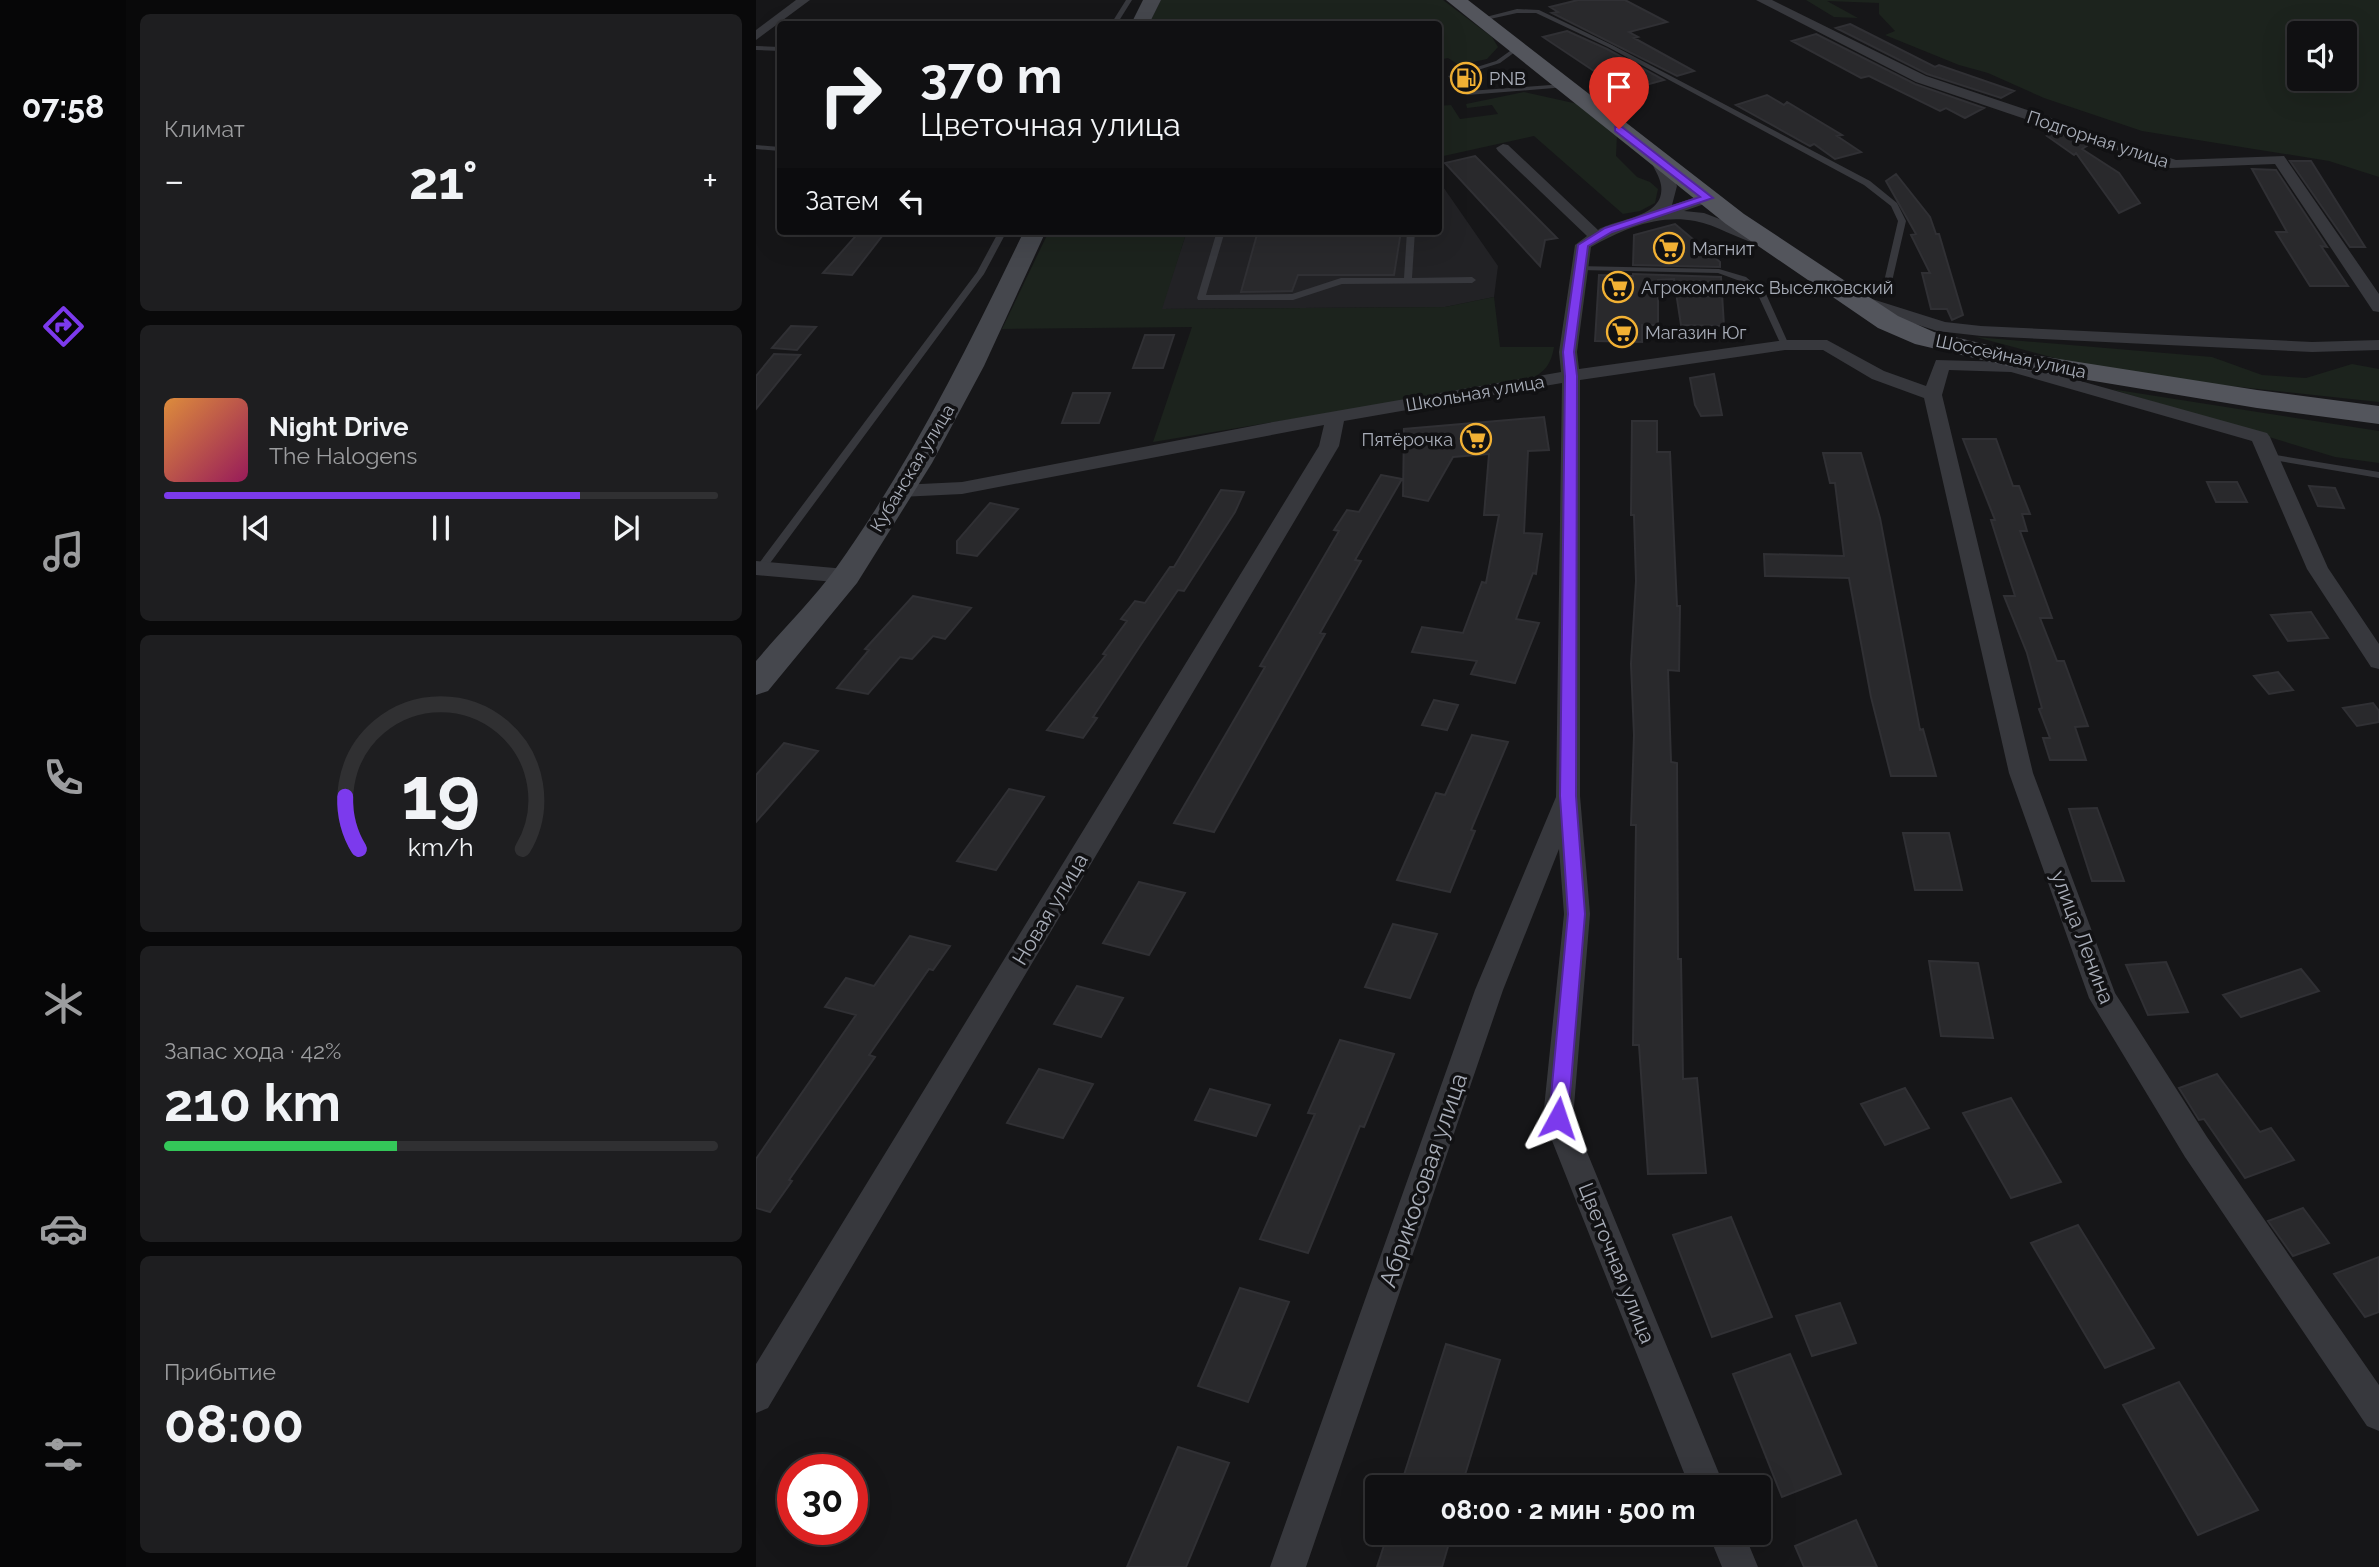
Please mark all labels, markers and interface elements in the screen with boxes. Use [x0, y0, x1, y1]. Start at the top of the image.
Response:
map controls [2287, 21, 2357, 91]
button: sound [2287, 21, 2357, 91]
text: 370 m [920, 47, 1062, 104]
icon: right [805, 49, 896, 140]
pin [1589, 57, 1649, 129]
fuel station icon: PNB [1449, 61, 1483, 95]
place label: PNB [1489, 68, 1526, 89]
icon: arrive [1600, 68, 1638, 106]
text: 07:58 [22, 88, 104, 125]
text: Цветочная улица [920, 106, 1181, 143]
street label: Подгорная улица [2024, 106, 2172, 172]
text: Климат [164, 115, 245, 142]
text: 21° [409, 150, 478, 211]
text: − [164, 158, 184, 203]
text: + [702, 158, 718, 203]
icon: left [893, 182, 931, 220]
text: Затем [805, 186, 879, 216]
supermarket icon: Магнит [1652, 231, 1686, 265]
place label: Магнит [1692, 238, 1755, 259]
supermarket icon: Агрокомплекс Выселковский [1601, 270, 1635, 304]
place label: Агрокомплекс Выселковский [1641, 277, 1894, 298]
icon: directions [39, 302, 88, 351]
supermarket icon: Магазин Юг [1605, 315, 1639, 349]
place label: Магазин Юг [1645, 322, 1747, 343]
street label: Шоссейная улица [1934, 330, 2088, 382]
street label: Школьная улица [1404, 370, 1546, 416]
street label: Кубанская улица [866, 400, 958, 536]
text: Night Drive [269, 412, 408, 442]
supermarket icon: Пятёрочка [1459, 422, 1493, 456]
place label: Пятёрочка [1361, 429, 1453, 450]
text: The Halogens [269, 442, 417, 469]
icon: previous [237, 509, 275, 547]
icon: pause [422, 509, 460, 547]
icon: next [607, 509, 645, 547]
icon: music [39, 527, 88, 576]
text: 19 [402, 752, 480, 837]
icon: phone [39, 753, 88, 802]
text: km/h [408, 832, 474, 862]
street label: Новая улица [1007, 849, 1093, 969]
street label: улица Ленина [2046, 867, 2120, 1007]
icon: climate [39, 979, 88, 1028]
text: Запас хода · 42% [164, 1037, 341, 1064]
street label: Абрикосовая улица [1373, 1069, 1473, 1291]
text: 210 km [164, 1072, 341, 1133]
position arrow [1521, 1081, 1595, 1155]
street label: Цветочная улица [1573, 1179, 1661, 1347]
icon: car [39, 1204, 88, 1253]
text: Прибытие [164, 1358, 276, 1385]
text: 08:00 [164, 1393, 304, 1454]
icon: filters [39, 1430, 88, 1479]
speed limit sign: 30 [777, 1454, 868, 1545]
text: 08:00 · 2 мин · 500 m [1441, 1495, 1695, 1525]

